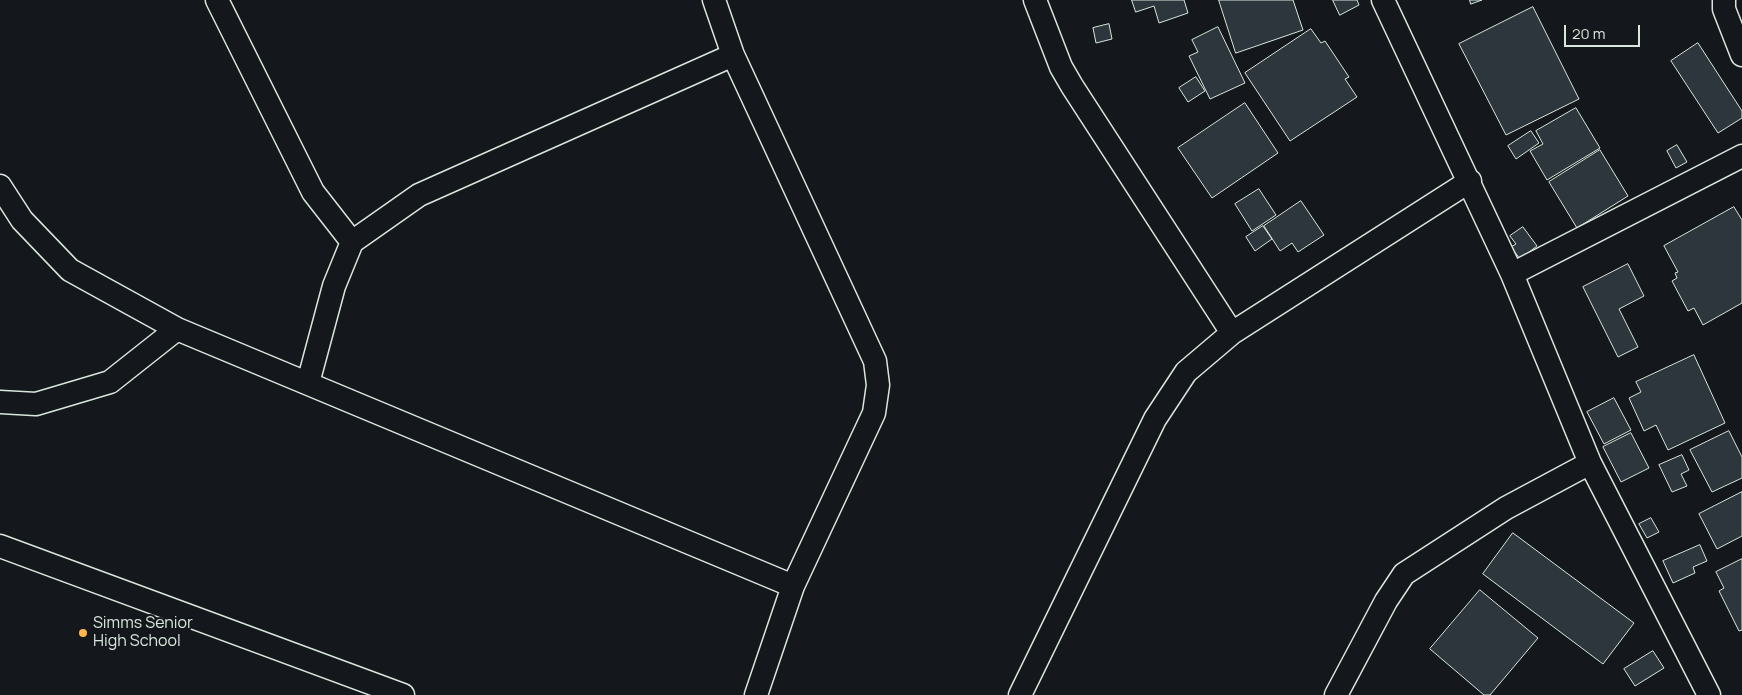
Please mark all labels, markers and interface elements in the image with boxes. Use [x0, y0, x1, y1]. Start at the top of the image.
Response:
scale bar [1567, 15, 1643, 47]
text: 20 m [1572, 23, 1605, 44]
place label: Simms Senior High School [93, 614, 193, 652]
marker: Simms Senior High School [77, 627, 89, 639]

